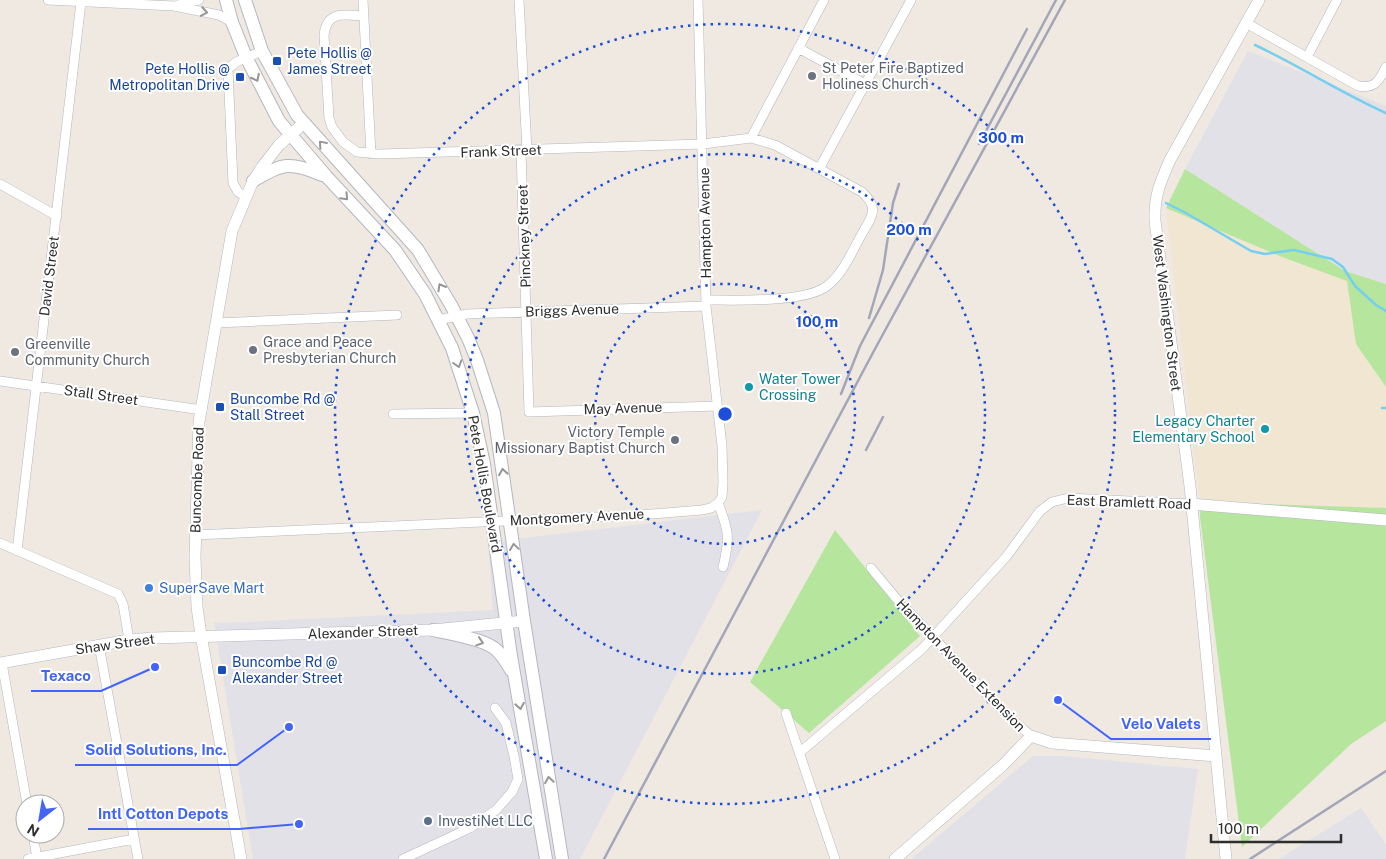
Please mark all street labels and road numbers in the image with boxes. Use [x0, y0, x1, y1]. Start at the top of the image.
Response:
street label: Frank Street [460, 142, 542, 160]
street label: Hampton Avenue [696, 167, 714, 279]
street label: Pinckney Street [514, 184, 534, 288]
street label: West Washington Street [1149, 234, 1185, 392]
street label: David Street [36, 235, 62, 317]
street label: Briggs Avenue [525, 300, 619, 320]
street label: Stall Street [63, 382, 139, 408]
street label: May Avenue [583, 399, 663, 417]
street label: Pete Hollis Boulevard [465, 414, 505, 554]
street label: Buncombe Road [187, 427, 207, 533]
street label: East Bramlett Road [1066, 492, 1192, 512]
street label: Montgomery Avenue [509, 505, 645, 529]
street label: Hampton Avenue Extension [893, 595, 1029, 735]
street label: Alexander Street [307, 622, 419, 642]
street label: Shaw Street [74, 631, 156, 657]

